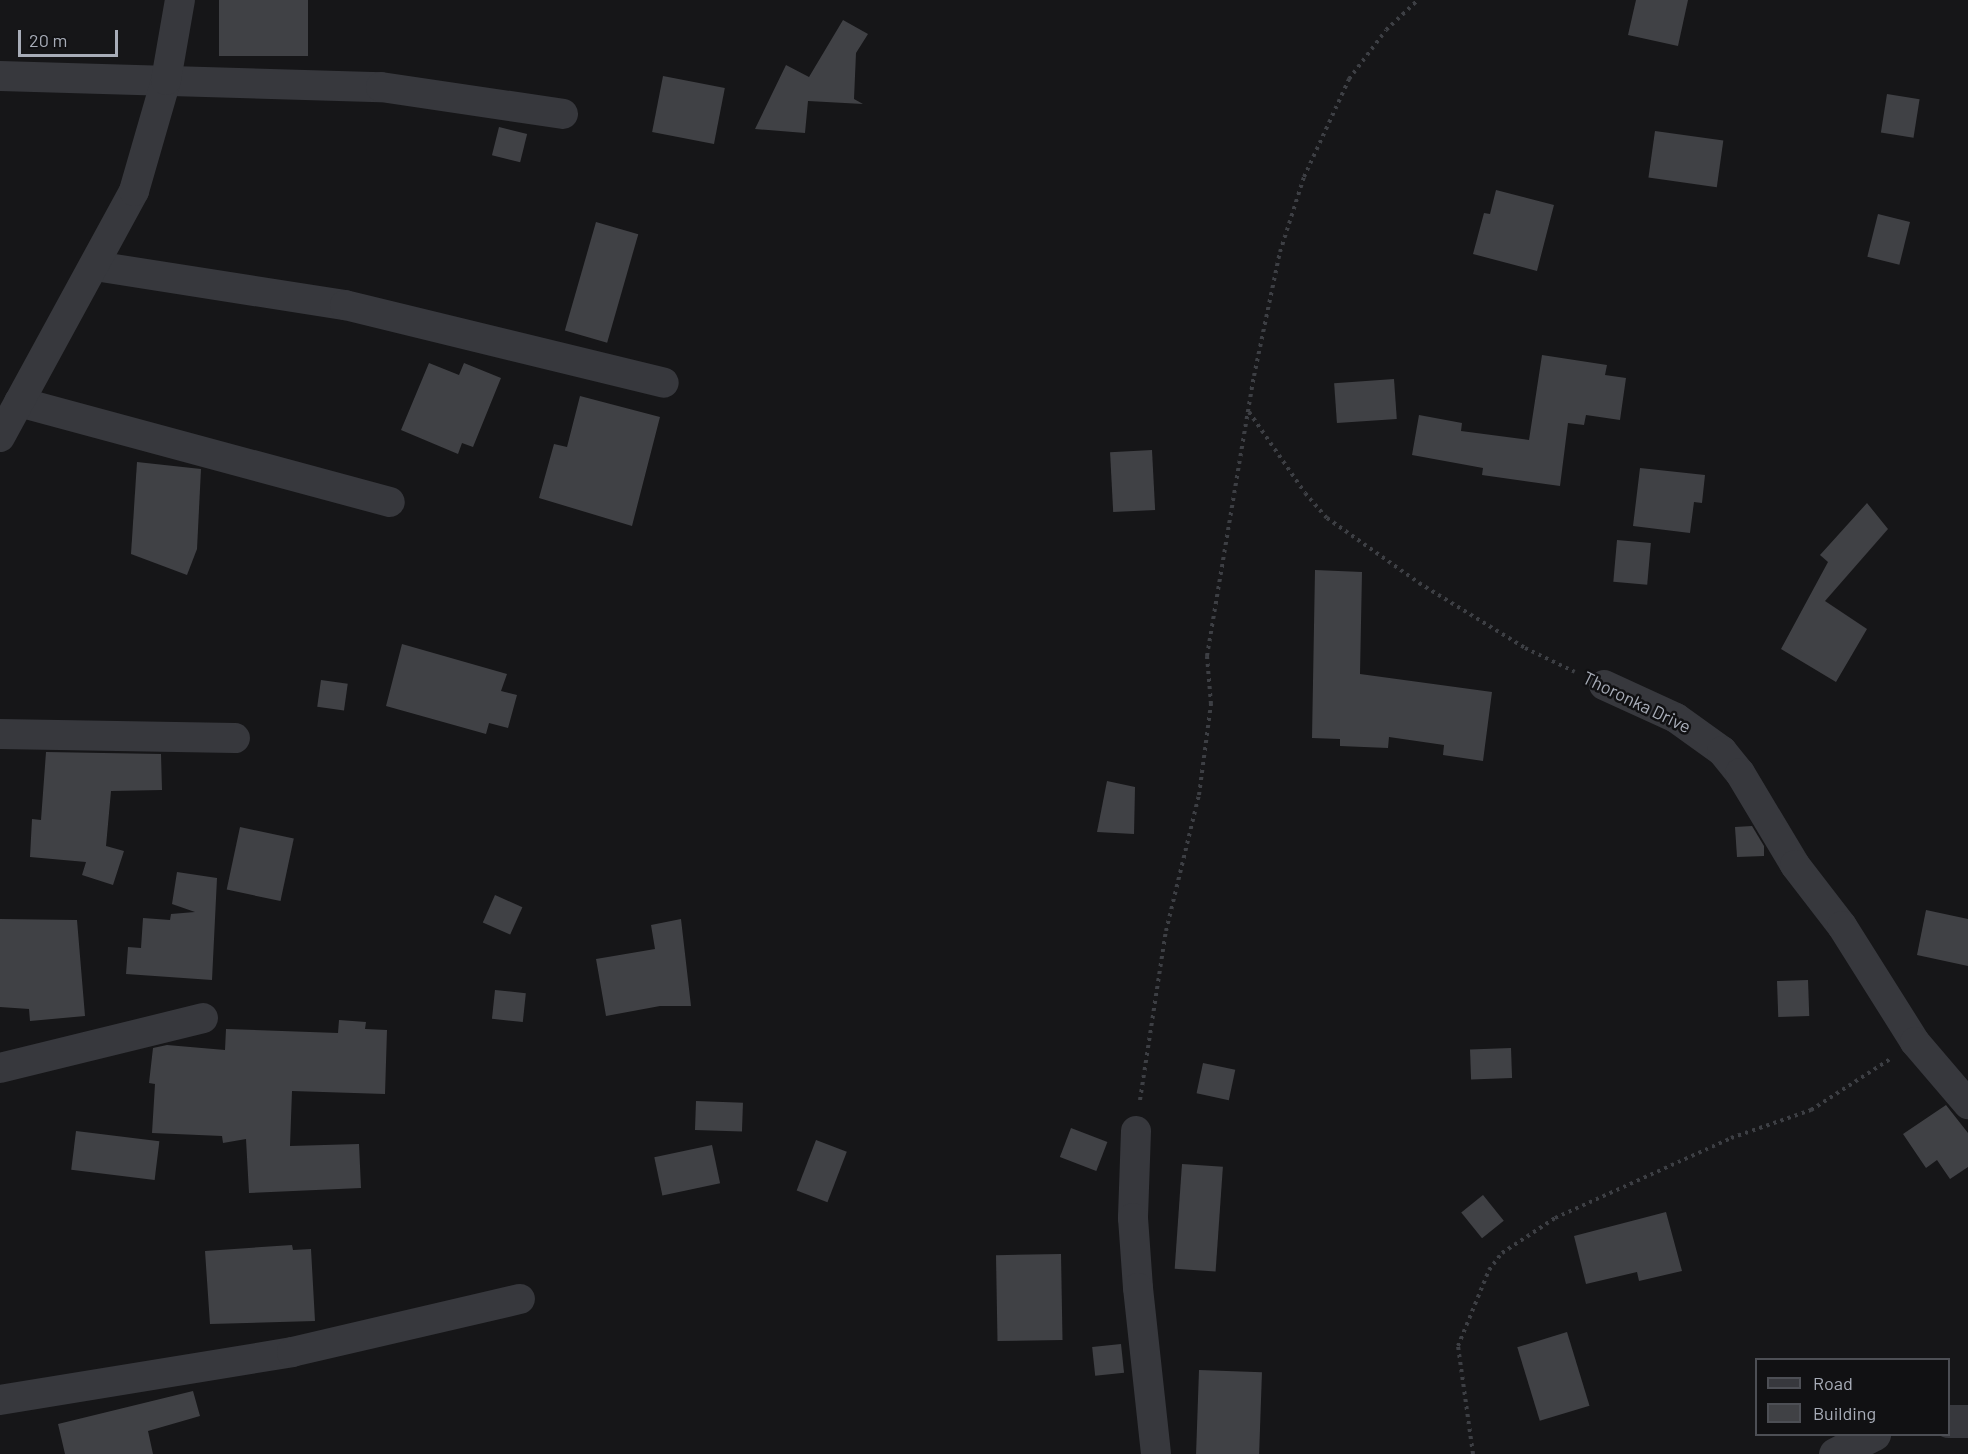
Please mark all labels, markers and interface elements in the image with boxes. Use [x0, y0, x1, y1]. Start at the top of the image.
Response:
scale bar [21, 18, 122, 56]
text: 20 m [29, 29, 67, 51]
street label: Thoronka Drive [1580, 667, 1694, 737]
legend [1755, 1358, 1950, 1436]
text: Road [1813, 1372, 1853, 1394]
text: Building [1813, 1402, 1876, 1424]

